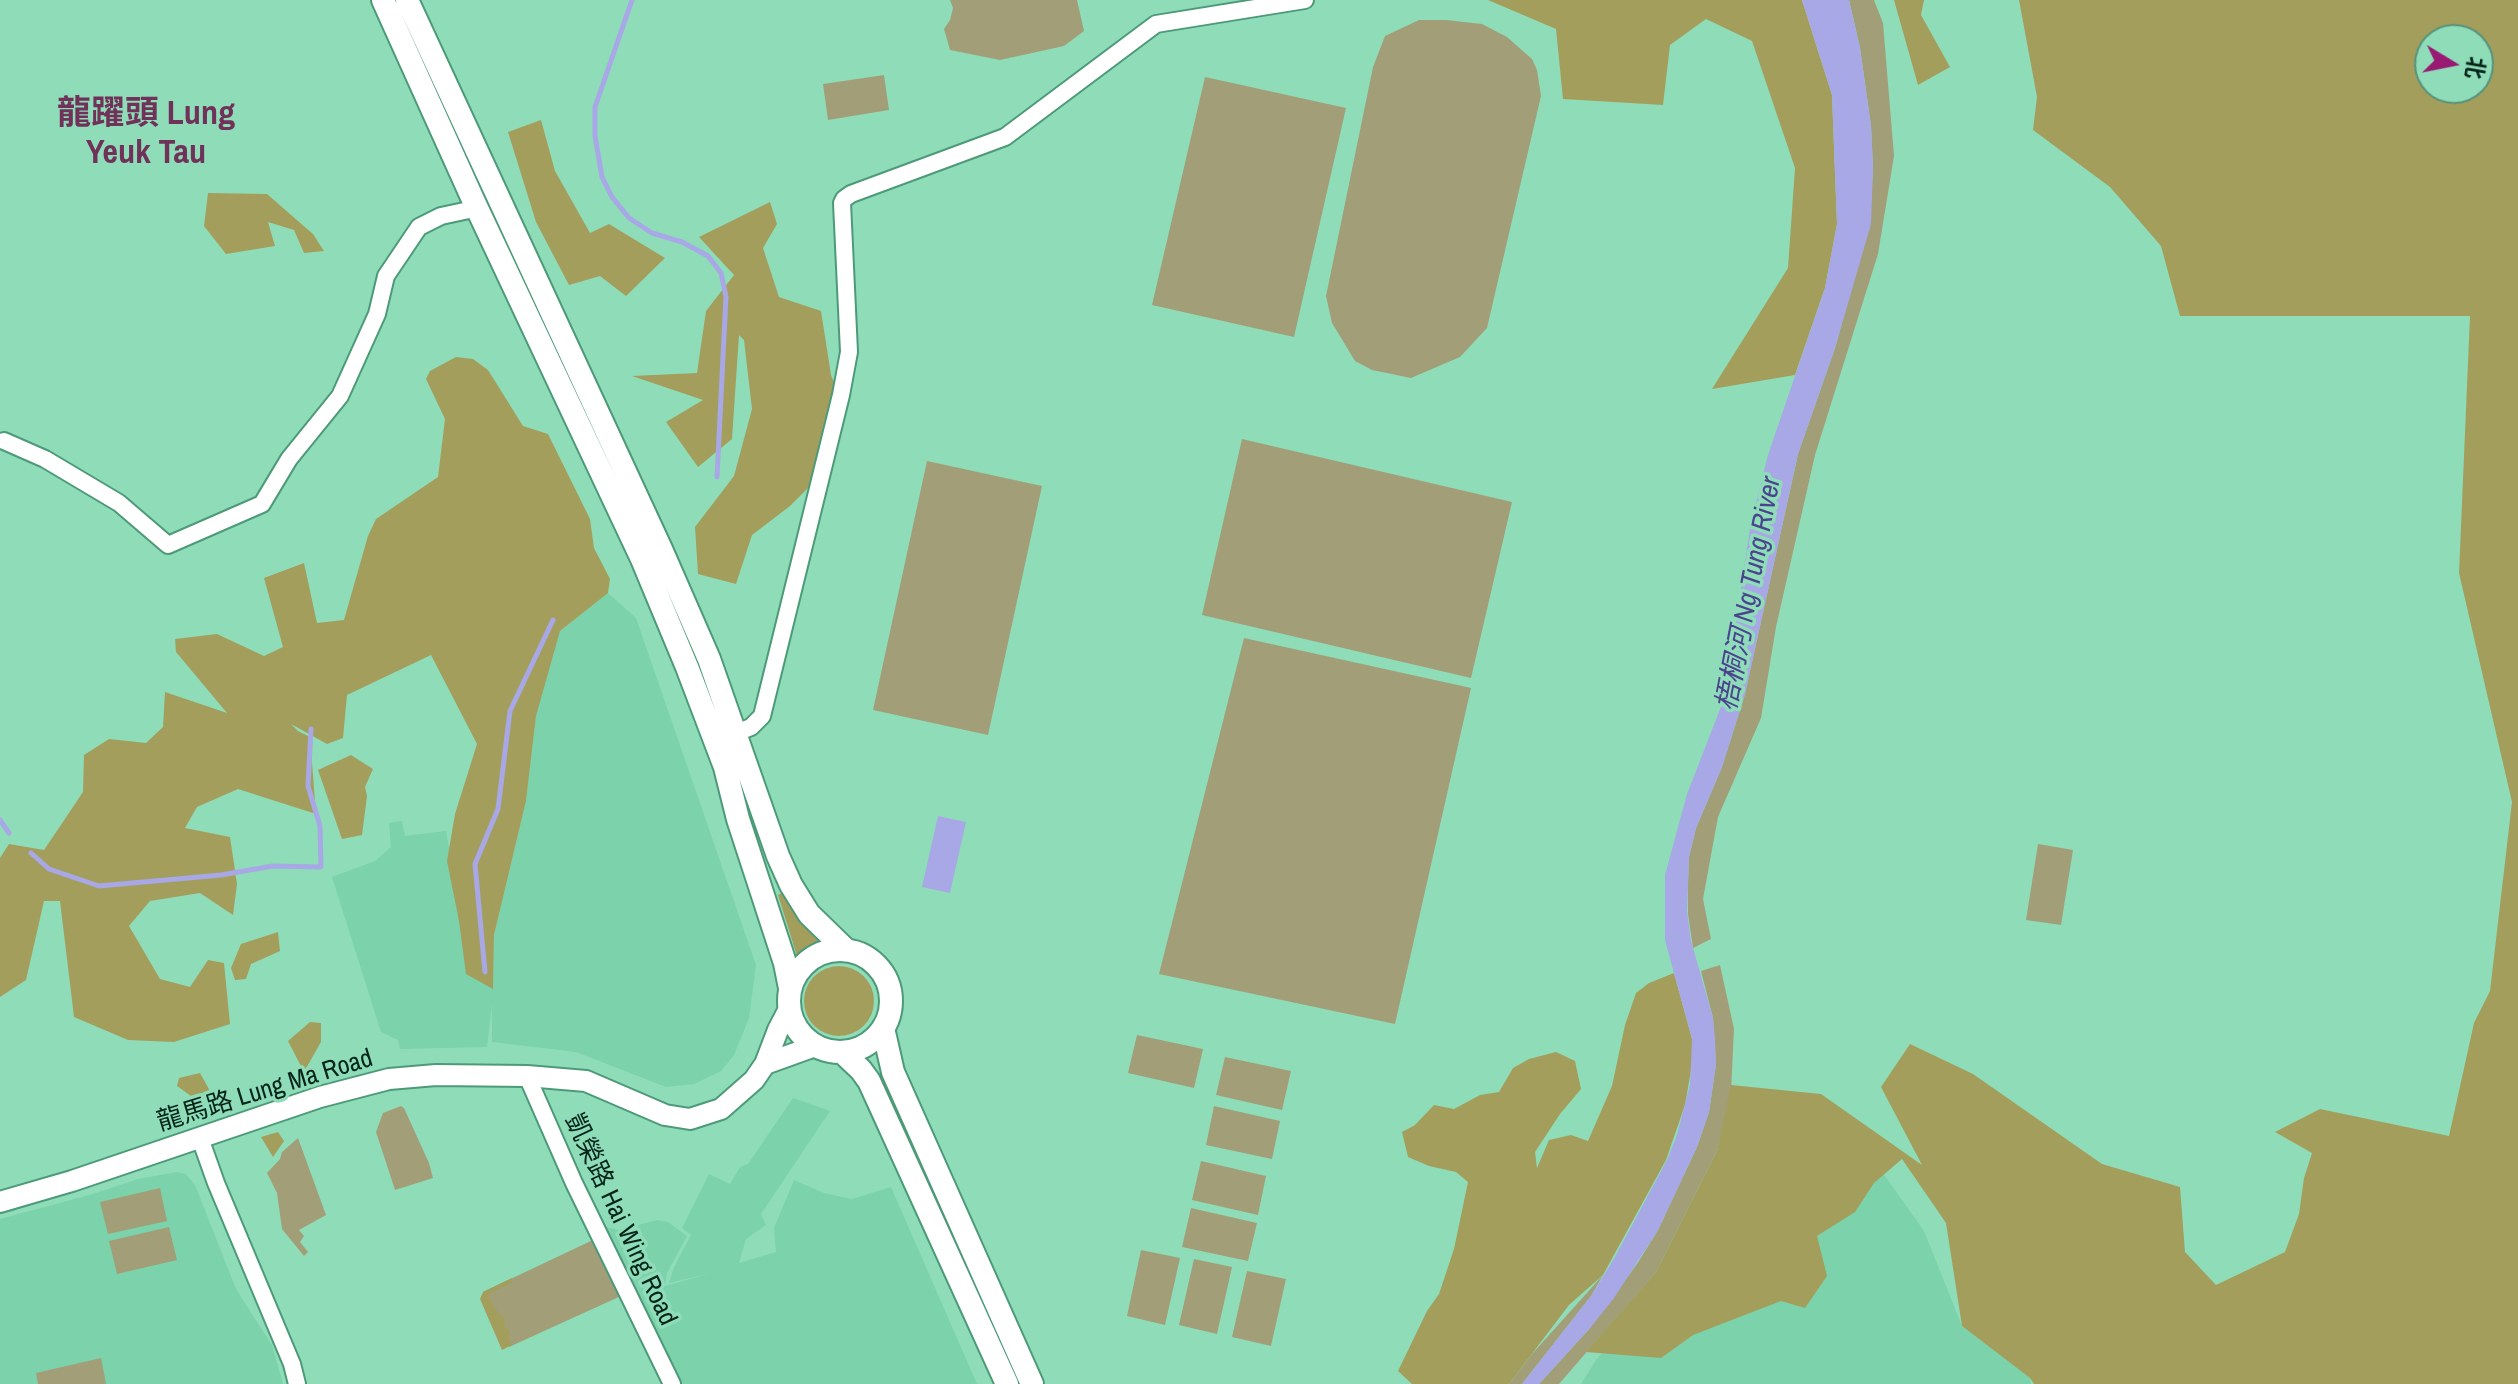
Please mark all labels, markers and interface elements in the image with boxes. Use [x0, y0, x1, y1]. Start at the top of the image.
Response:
north arrow [2414, 24, 2494, 104]
text: 北 [2459, 54, 2492, 81]
district label: 龍躍頭 Lung Yeuk Tau [57, 95, 235, 174]
water label: 梧桐河 Ng Tung River [1711, 474, 1789, 714]
street label: 龍馬路 Lung Ma Road [153, 1043, 377, 1139]
street label: 凱榮路 Hai Wing Road [557, 1109, 683, 1331]

